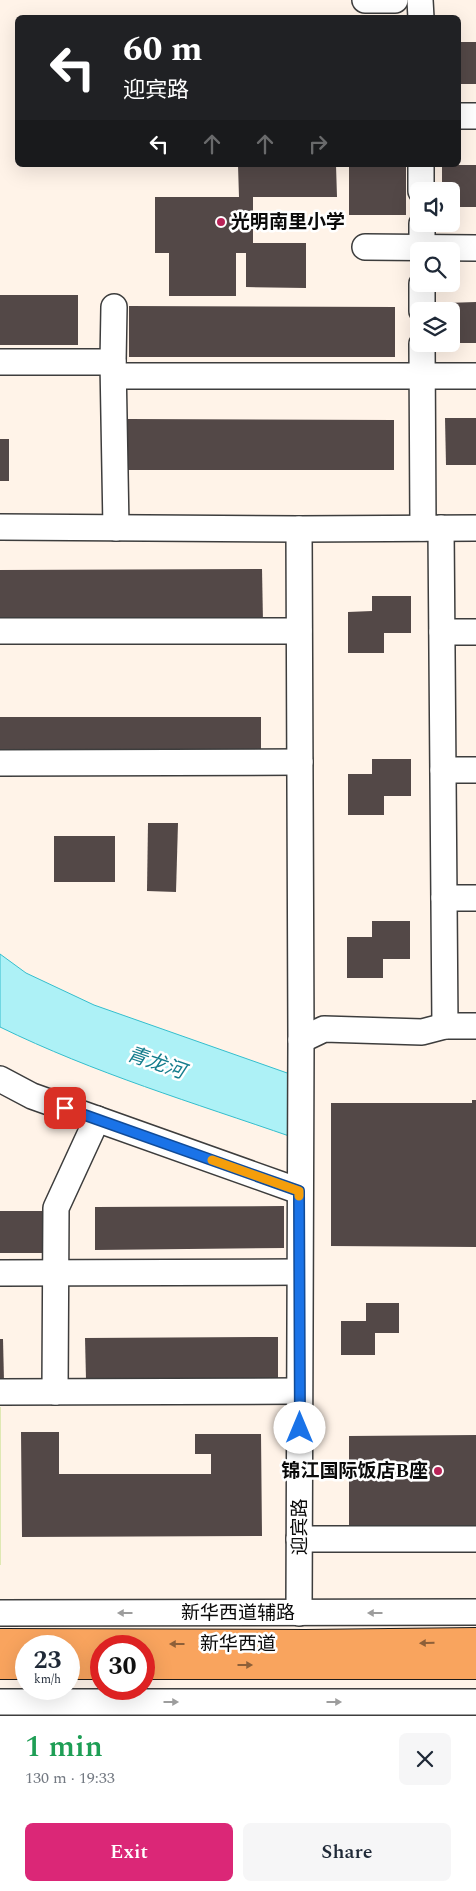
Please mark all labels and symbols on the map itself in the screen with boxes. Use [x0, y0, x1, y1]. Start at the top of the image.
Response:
place label: 光明南里小学 [231, 208, 345, 237]
marker: 光明南里小学 [215, 216, 227, 228]
water label: 青龙河 [123, 1039, 193, 1088]
pin [44, 1087, 86, 1129]
position arrow [273, 1401, 325, 1453]
place label: 锦江国际饭店B座 [282, 1457, 428, 1486]
marker: 锦江国际饭店B座 [432, 1465, 444, 1477]
street label: 迎宾路 [286, 1498, 315, 1556]
street label: 新华西道辅路 [181, 1599, 295, 1628]
one-way arrow [117, 1609, 133, 1617]
one-way arrow [367, 1609, 383, 1617]
street label: 新华西道 [200, 1630, 276, 1659]
speed limit sign: 30 [90, 1635, 155, 1700]
one-way arrow [419, 1639, 435, 1647]
one-way arrow [169, 1640, 185, 1648]
one-way arrow [237, 1661, 253, 1669]
one-way arrow [163, 1698, 179, 1706]
one-way arrow [326, 1698, 342, 1706]

